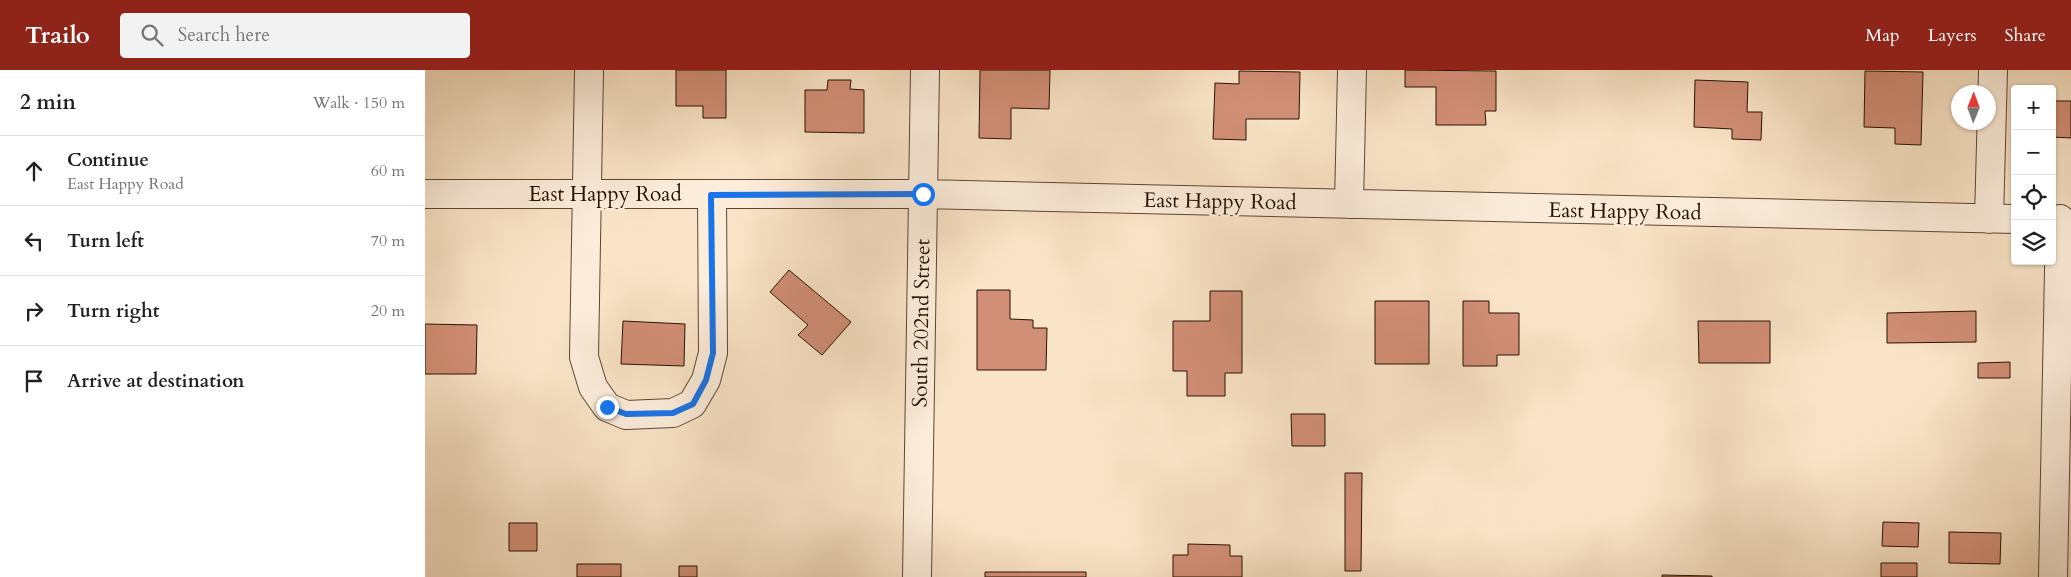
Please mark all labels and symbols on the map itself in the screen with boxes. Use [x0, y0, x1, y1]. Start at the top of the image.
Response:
north arrow [1951, 85, 1996, 130]
street label: East Happy Road [528, 180, 682, 209]
route start [912, 183, 935, 206]
street label: East Happy Road [1143, 186, 1297, 217]
street label: East Happy Road [1548, 196, 1702, 227]
street label: South 202nd Street [906, 238, 937, 408]
route end [596, 396, 619, 419]

